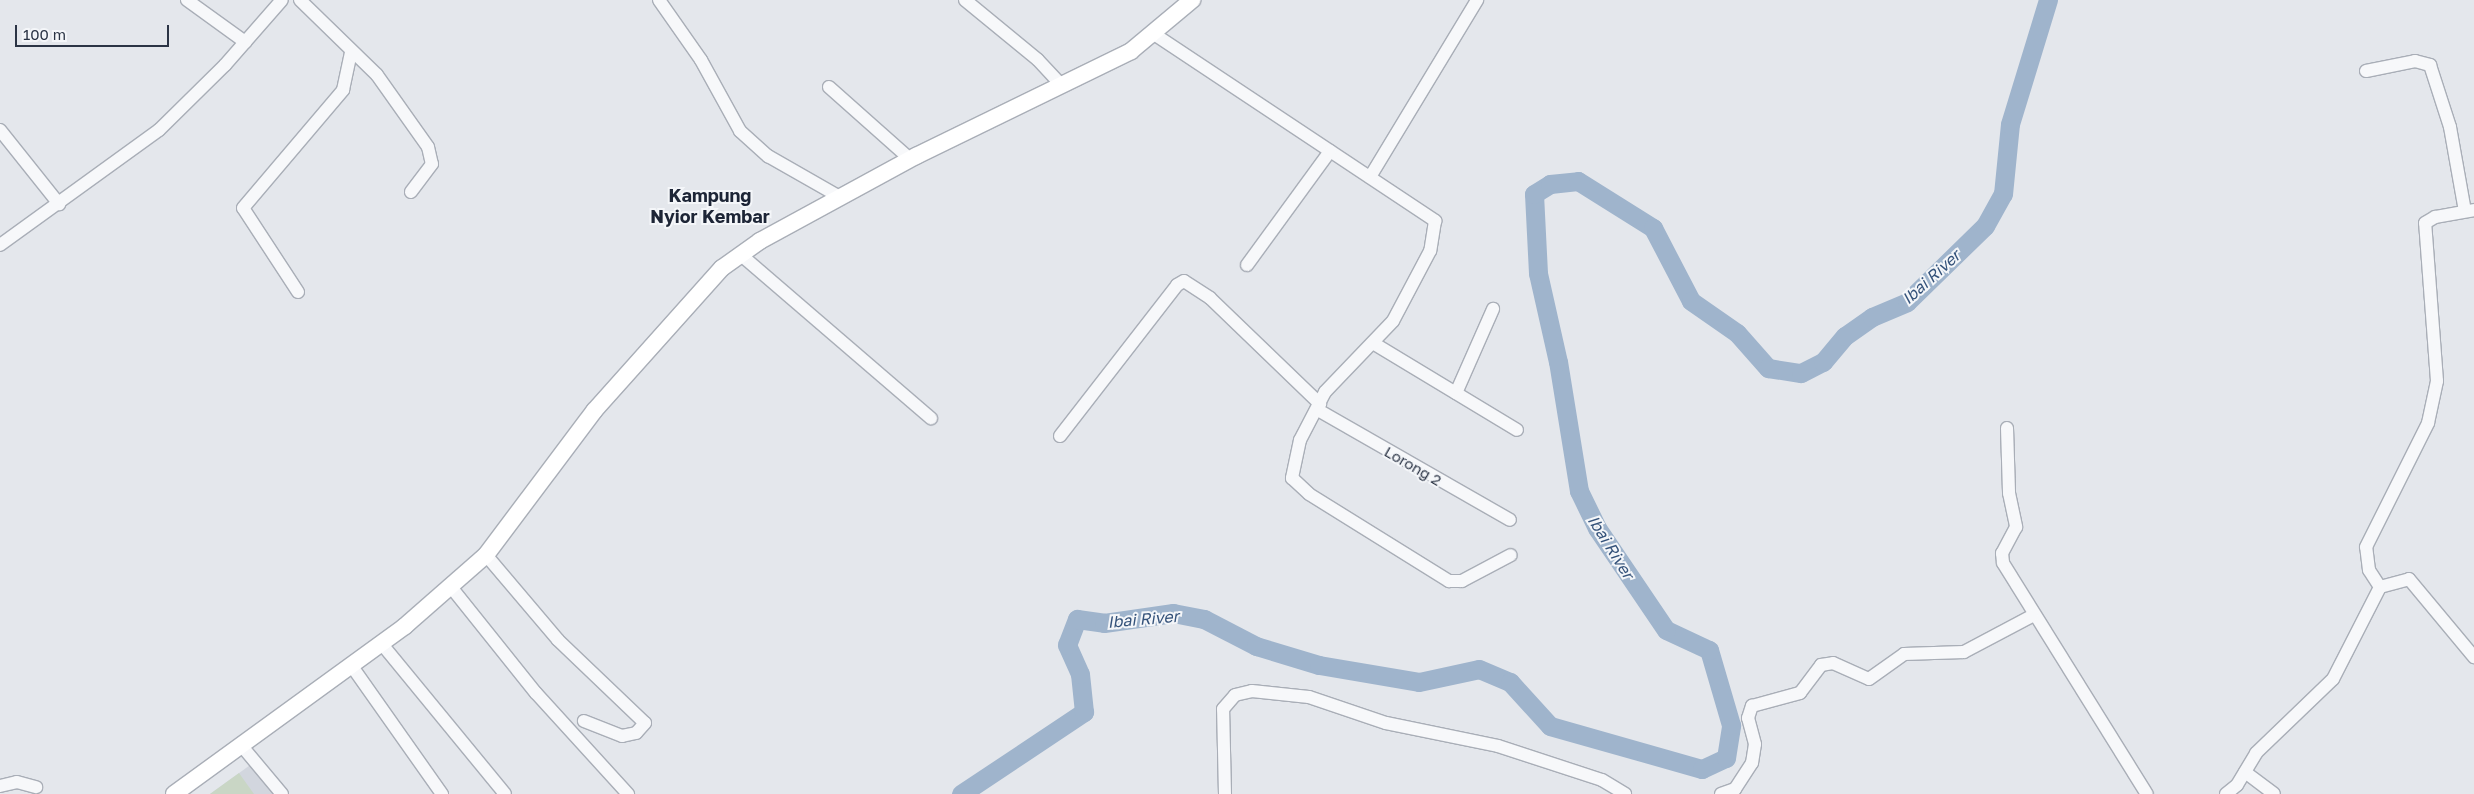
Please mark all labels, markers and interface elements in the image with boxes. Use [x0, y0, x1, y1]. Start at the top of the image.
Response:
scale bar [18, 15, 171, 47]
text: 100 m [23, 25, 66, 43]
district label: Kampung Nyior Kembar [650, 185, 770, 228]
water label: Ibai River [1898, 246, 1964, 308]
street label: Lorong 2 [1381, 442, 1445, 490]
water label: Ibai River [1584, 512, 1638, 582]
water label: Ibai River [1107, 606, 1179, 632]

